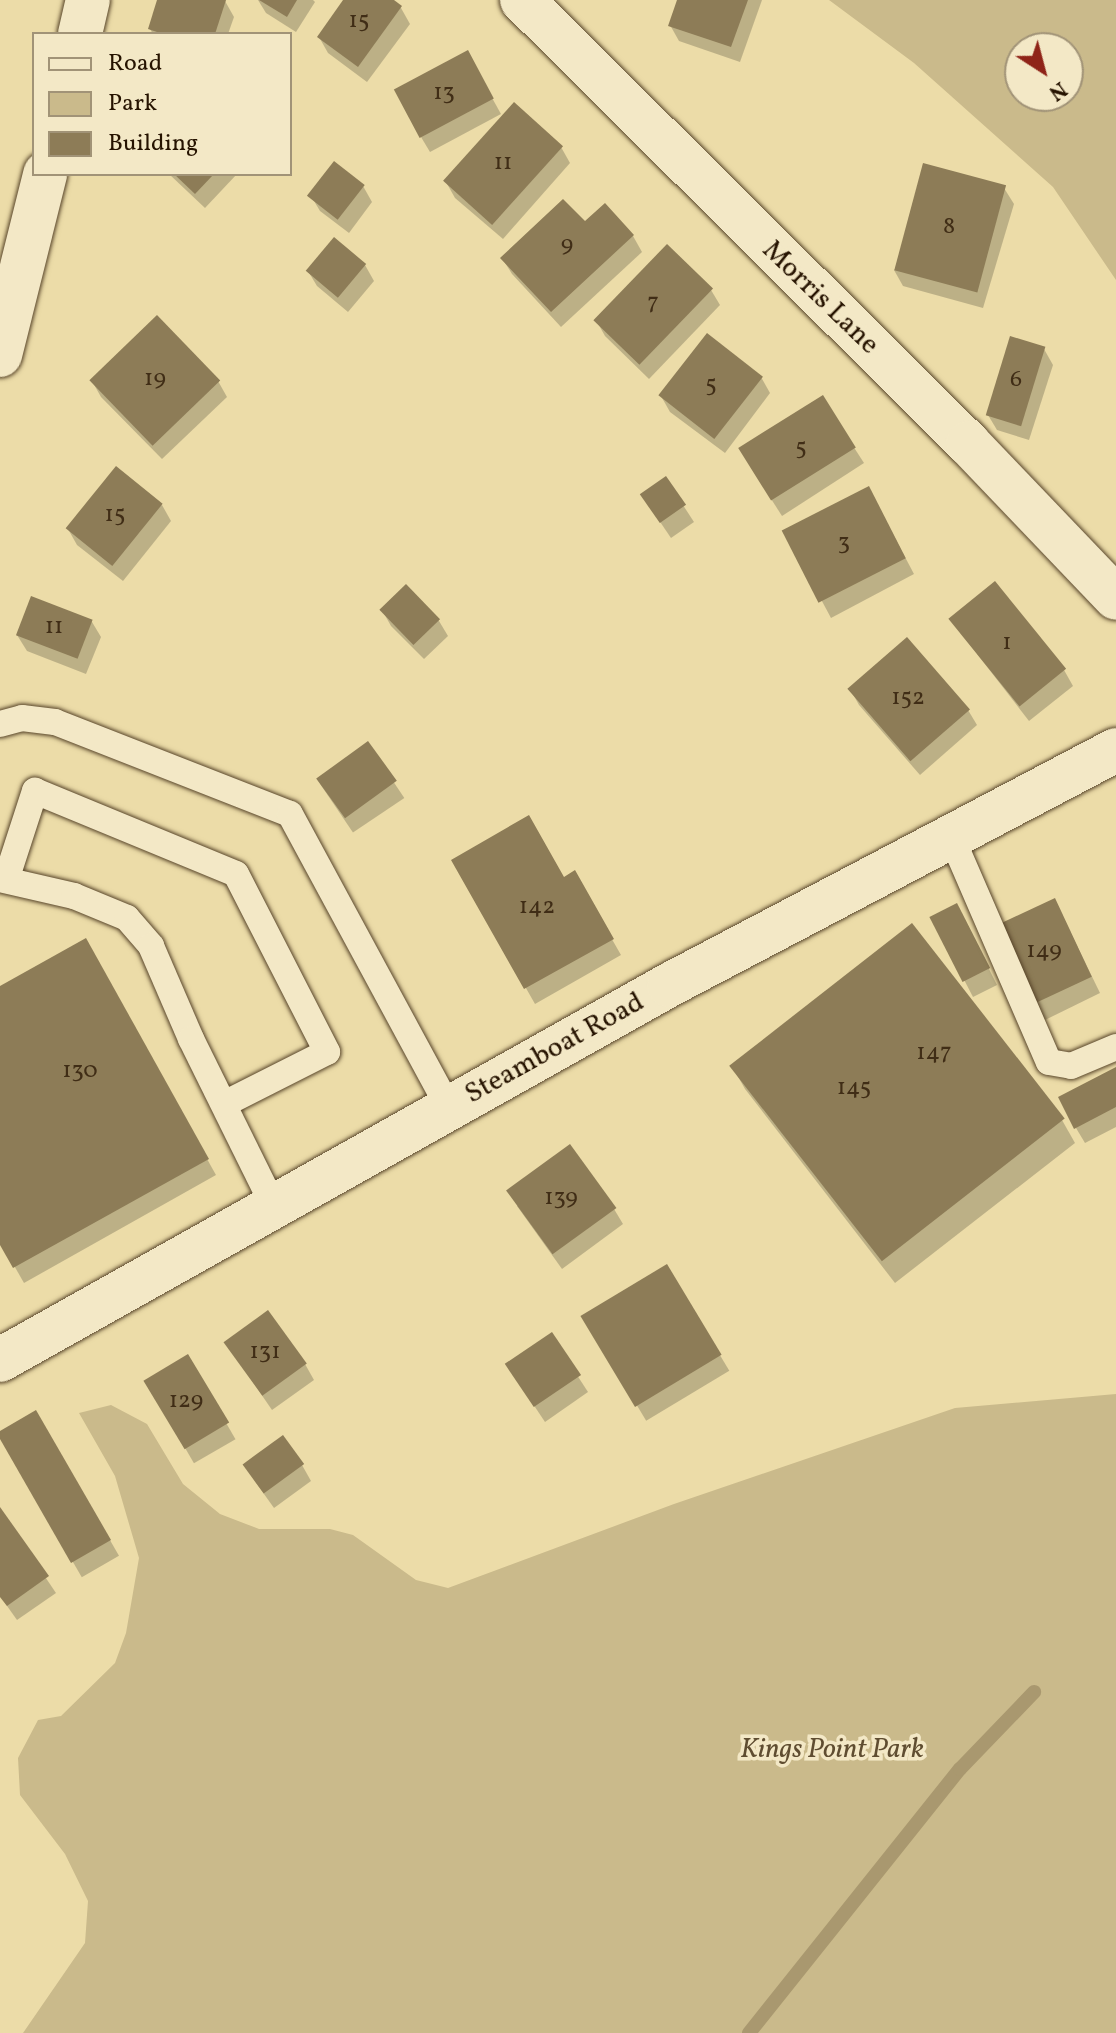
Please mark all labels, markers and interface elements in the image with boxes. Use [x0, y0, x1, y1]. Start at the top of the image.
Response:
house number: 15 [349, 8, 369, 36]
legend [32, 32, 292, 176]
north arrow [1004, 32, 1084, 112]
text: Road [108, 47, 162, 81]
text: N [1042, 73, 1073, 107]
house number: 13 [433, 80, 455, 108]
text: Park [108, 87, 157, 121]
text: Building [108, 127, 198, 161]
house number: 11 [494, 150, 512, 178]
house number: 8 [943, 214, 955, 242]
house number: 9 [561, 232, 573, 260]
street label: Morris Lane [755, 234, 885, 362]
house number: 7 [647, 290, 659, 318]
house number: 19 [144, 366, 166, 394]
house number: 6 [1010, 367, 1022, 395]
house number: 5 [705, 372, 717, 400]
house number: 5 [795, 435, 807, 463]
house number: 15 [105, 502, 125, 530]
house number: 3 [838, 530, 850, 558]
house number: 11 [45, 614, 63, 642]
house number: 1 [1002, 630, 1012, 658]
house number: 152 [891, 685, 925, 713]
house number: 142 [519, 894, 555, 922]
house number: 149 [1026, 938, 1062, 966]
street label: Steamboat Road [460, 986, 650, 1112]
house number: 147 [916, 1040, 952, 1068]
house number: 130 [62, 1058, 98, 1086]
house number: 145 [837, 1075, 871, 1103]
house number: 139 [544, 1185, 578, 1213]
house number: 131 [250, 1339, 280, 1367]
house number: 129 [169, 1388, 203, 1416]
park label: Kings Point Park [740, 1733, 924, 1767]

